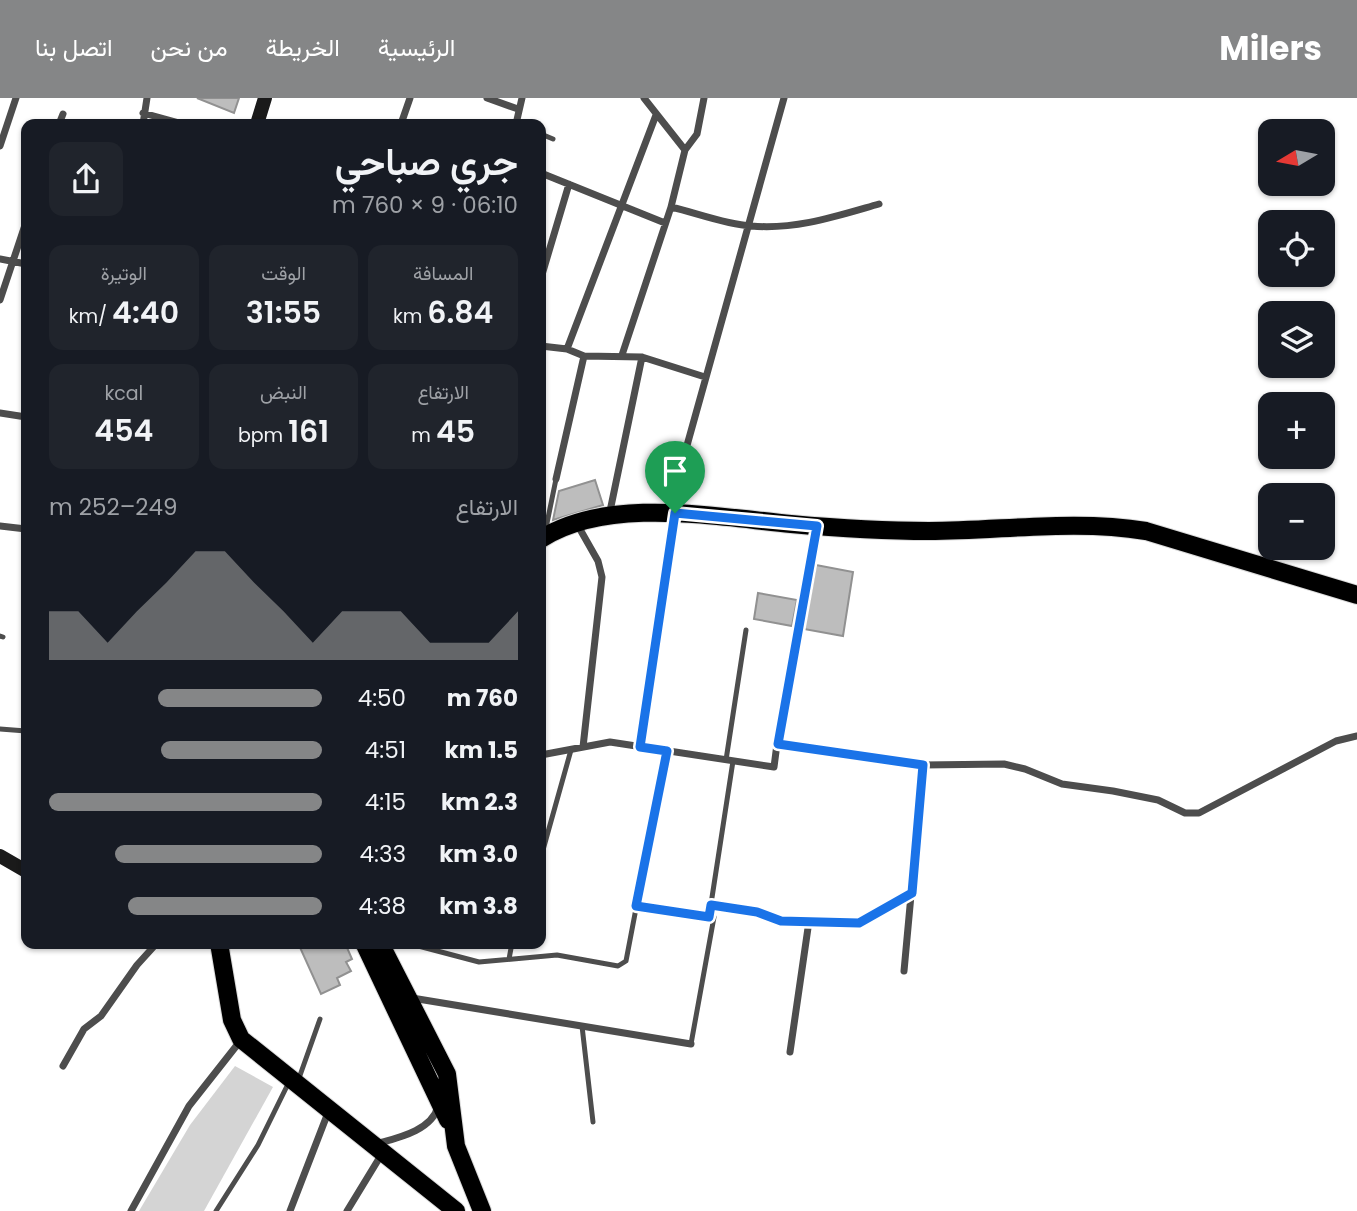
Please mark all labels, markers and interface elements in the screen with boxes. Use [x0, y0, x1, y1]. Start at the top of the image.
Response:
text: Milers [1219, 25, 1322, 72]
text: اتصل بنا [35, 31, 113, 64]
text: من نحن [151, 31, 228, 64]
text: الخريطة [266, 31, 340, 64]
text: الرئيسية [378, 31, 455, 64]
north arrow [1258, 119, 1335, 196]
map controls [1258, 119, 1335, 560]
text: جري صباحي [335, 135, 518, 188]
button: share [49, 142, 123, 216]
text: 06:10 · 9 × 760 m [332, 189, 518, 221]
button: locate [1258, 210, 1335, 287]
text: الوتيرة [101, 260, 147, 287]
text: الوقت [261, 260, 306, 287]
text: المسافة [413, 260, 473, 287]
text: 4:40 [112, 291, 179, 334]
text: 31:55 [246, 291, 321, 334]
text: 6.84 [427, 291, 493, 334]
button: layers [1258, 301, 1335, 378]
text: /km [69, 303, 112, 330]
text: km [393, 303, 427, 330]
text: النبض [260, 379, 307, 406]
text: الارتفاع [417, 379, 469, 406]
text: kcal [104, 380, 143, 407]
button: + [1258, 392, 1335, 469]
text: 454 [94, 409, 153, 452]
text: 161 [288, 410, 329, 453]
text: 45 [436, 410, 475, 453]
text: bpm [238, 422, 288, 449]
text: m [411, 422, 436, 449]
pin [645, 441, 705, 513]
icon: arrive [656, 452, 694, 490]
button: − [1258, 483, 1335, 560]
text: 249–252 m [49, 491, 178, 523]
text: الارتفاع [456, 491, 518, 523]
text: 4:50 [358, 682, 406, 714]
text: 760 m [447, 682, 518, 714]
text: 4:51 [365, 734, 406, 766]
text: 1.5 km [444, 734, 518, 766]
text: 4:15 [365, 786, 406, 818]
text: 2.3 km [441, 786, 518, 818]
text: 4:33 [360, 838, 406, 870]
text: 3.0 km [439, 838, 518, 870]
text: 4:38 [359, 890, 406, 922]
text: 3.8 km [439, 890, 518, 922]

